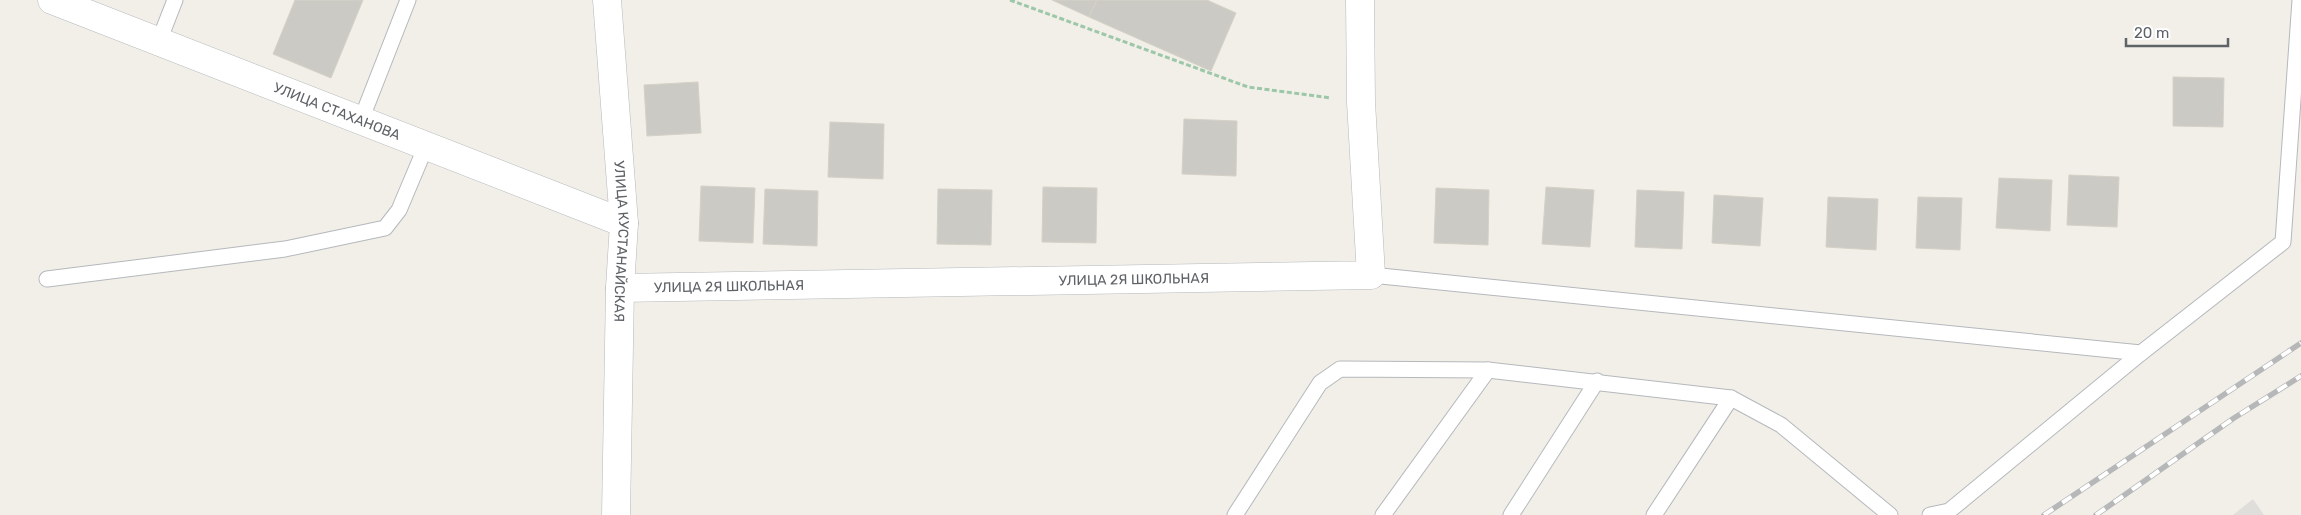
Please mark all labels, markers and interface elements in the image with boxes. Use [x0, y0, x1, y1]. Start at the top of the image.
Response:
scale bar [2126, 15, 2228, 47]
text: 20 m [2134, 24, 2169, 42]
street label: УЛИЦА СТАХАНОВА [271, 79, 403, 144]
street label: УЛИЦА КУСТАНАЙСКАЯ [611, 160, 633, 322]
street label: УЛИЦА 2Я ШКОЛЬНАЯ [1059, 269, 1209, 289]
street label: УЛИЦА 2Я ШКОЛЬНАЯ [654, 276, 804, 296]

